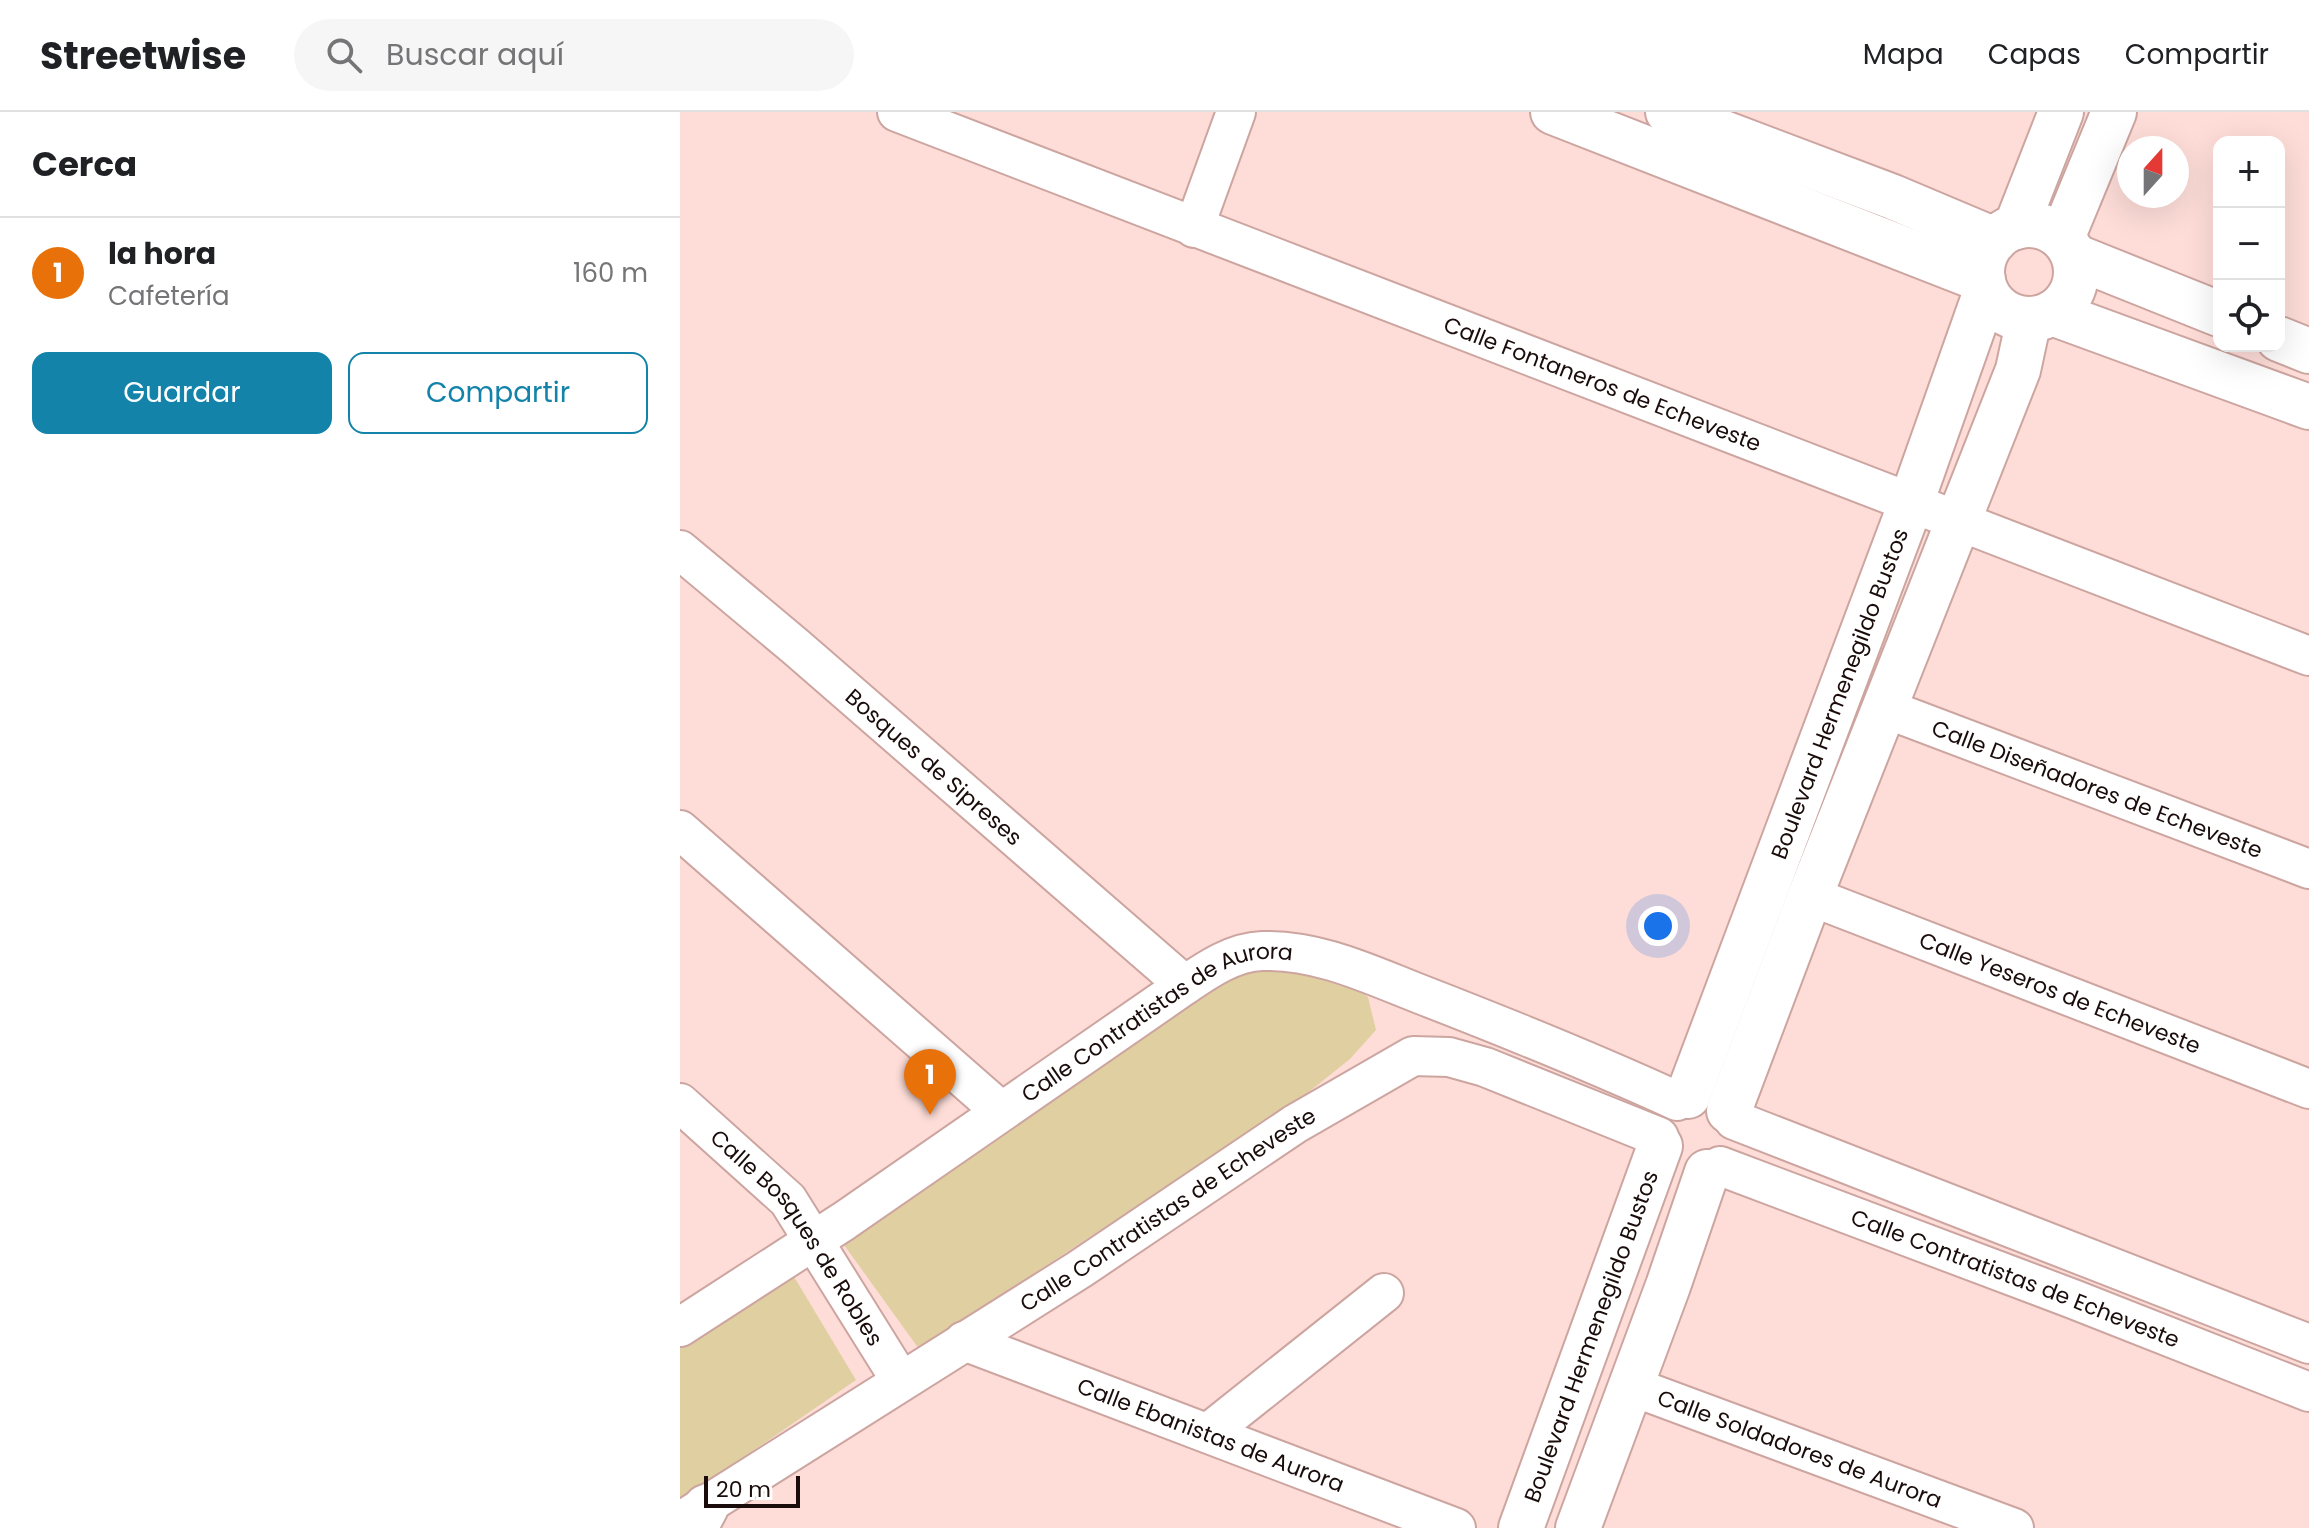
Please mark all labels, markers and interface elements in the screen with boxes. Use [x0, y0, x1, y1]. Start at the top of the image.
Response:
search box [294, 19, 854, 91]
text: Streetwise [40, 29, 246, 82]
icon: search [322, 33, 366, 77]
text: Buscar aquí [386, 33, 564, 76]
text: Mapa [1863, 35, 1944, 74]
text: Capas [1988, 35, 2081, 74]
text: Compartir [2125, 35, 2269, 74]
north arrow [2117, 136, 2189, 208]
map controls [2213, 136, 2285, 352]
button: + [2213, 136, 2285, 208]
text: Cerca [32, 140, 137, 188]
button: − [2213, 208, 2285, 280]
text: la hora [108, 232, 216, 275]
text: 1 [53, 255, 63, 291]
text: 160 m [573, 255, 648, 291]
text: Cafetería [108, 278, 230, 314]
button: locate [2213, 280, 2285, 352]
street label: Calle Fontaneros de Echeveste [1439, 309, 1766, 459]
button: Guardar [32, 352, 332, 434]
button: Compartir [348, 352, 648, 434]
street label: Boulevard Hermenegildo Bustos [1763, 524, 1916, 863]
street label: Bosques de Sipreses [839, 681, 1029, 852]
street label: Calle Diseñadores de Echeveste [1927, 712, 2267, 866]
your location [1638, 906, 1678, 946]
street label: Calle Yeseros de Echeveste [1915, 924, 2205, 1061]
street label: Calle Contratistas de Aurora [1015, 935, 1294, 1109]
pin: 1 [904, 1049, 956, 1115]
street label: Calle Contratistas de Echeveste [1014, 1100, 1321, 1319]
street label: Calle Bosques de Robles [704, 1122, 891, 1352]
street label: Boulevard Hermenegildo Bustos [1516, 1166, 1665, 1507]
street label: Calle Contratistas de Echeveste [1847, 1201, 2184, 1355]
street label: Calle Ebanistas de Aurora [1073, 1370, 1349, 1500]
street label: Calle Soldadores de Aurora [1653, 1382, 1946, 1515]
scale bar [704, 1472, 800, 1508]
text: 20 m [716, 1474, 771, 1505]

